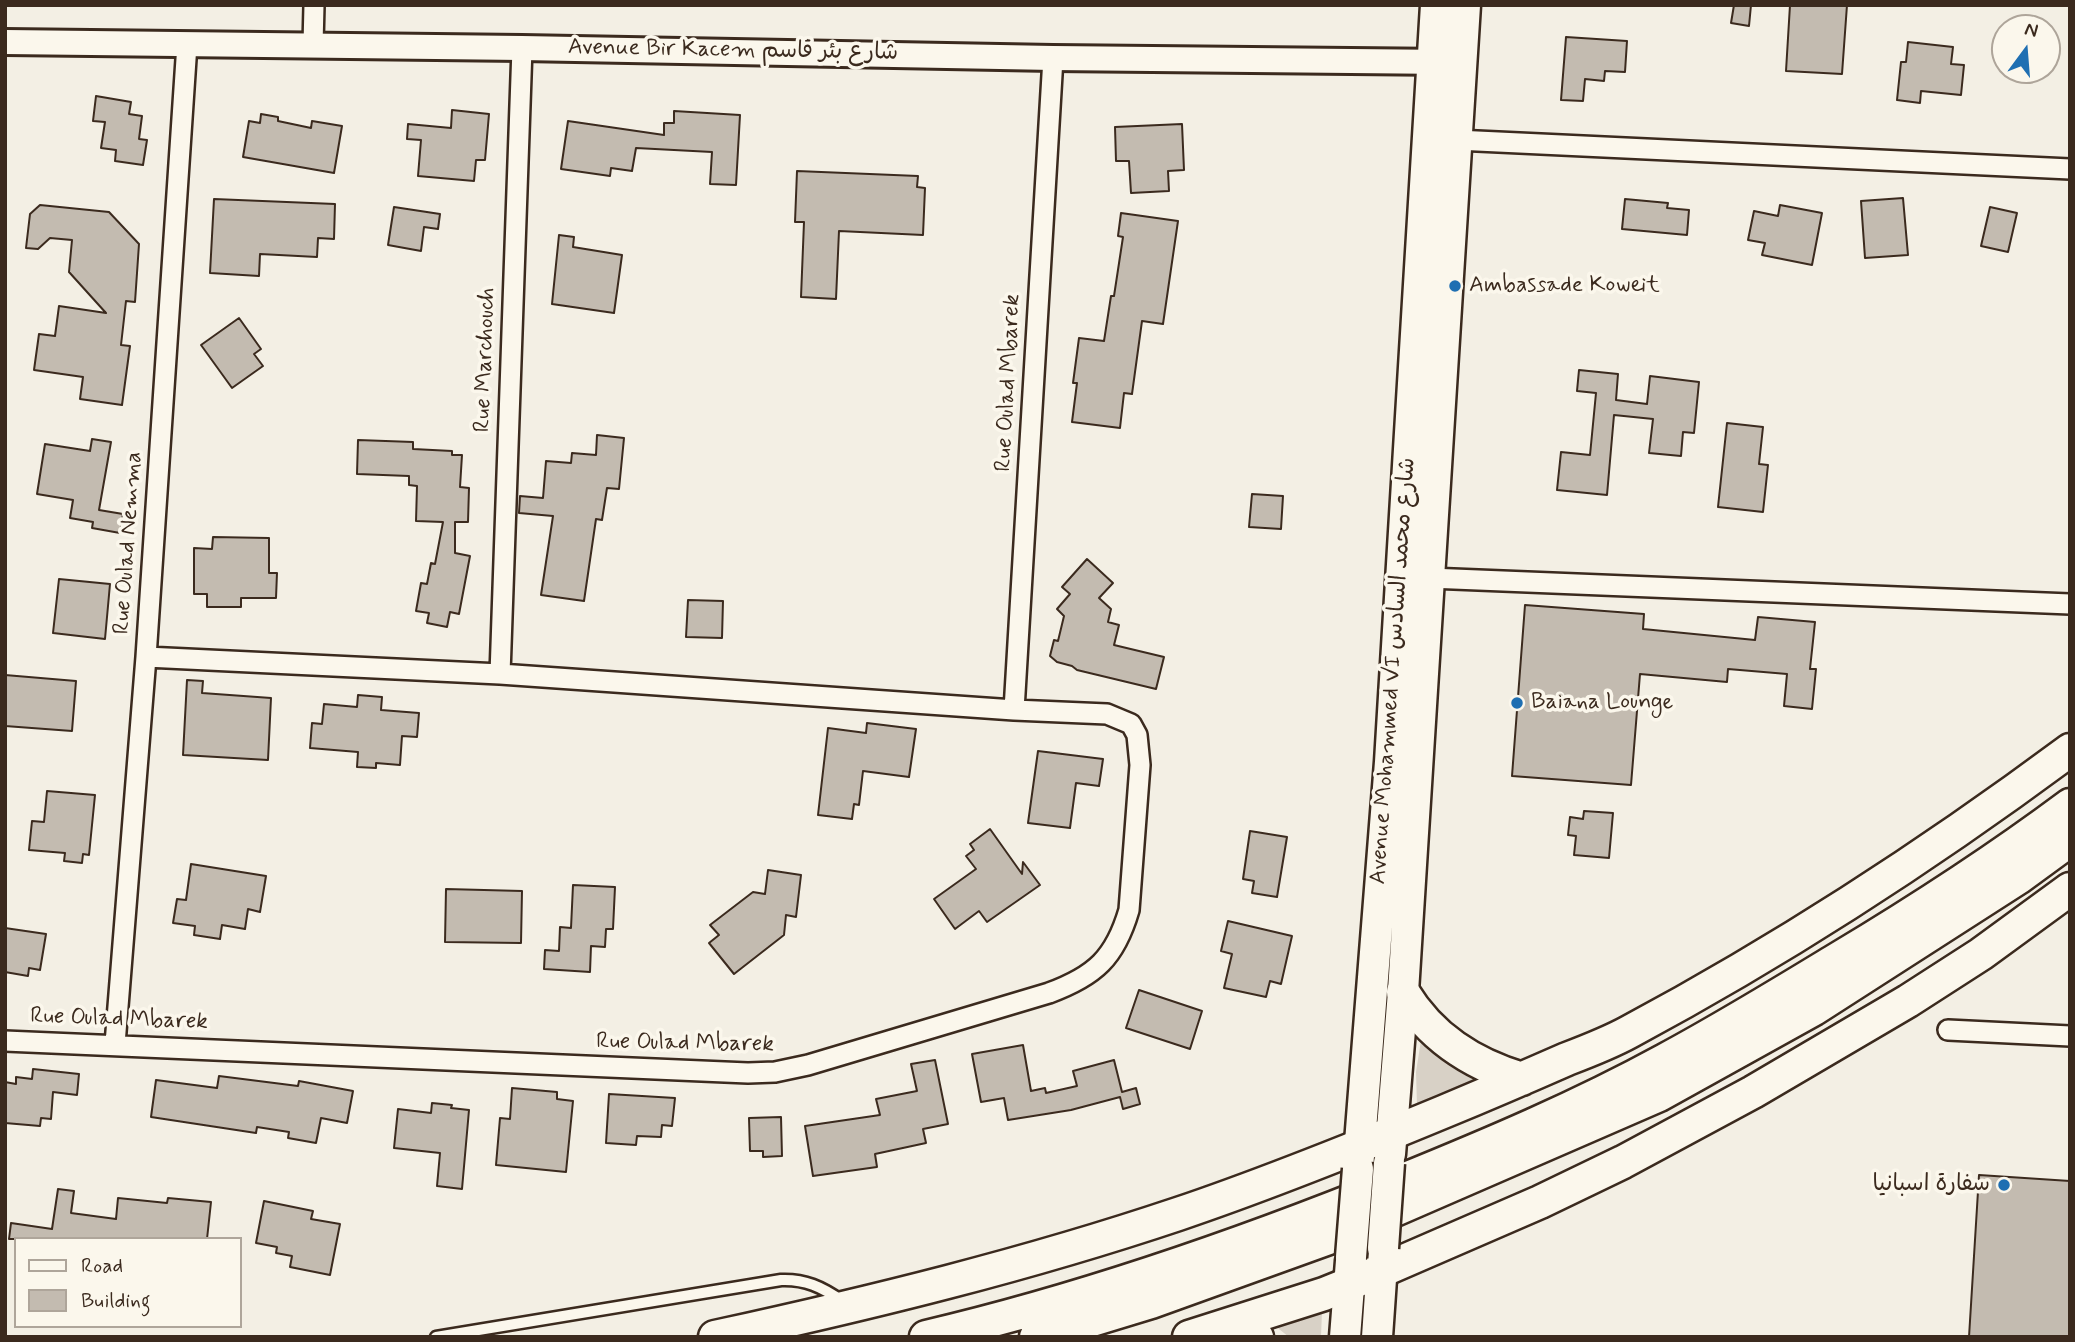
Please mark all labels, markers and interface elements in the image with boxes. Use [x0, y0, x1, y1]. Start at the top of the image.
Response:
north arrow [1991, 14, 2061, 84]
text: N [2022, 16, 2041, 44]
street label: Avenue Bir Kacem شارع بئر قاسم [568, 34, 898, 68]
place label: Ambassade Koweit [1469, 272, 1660, 300]
marker: Ambassade Koweit [1447, 278, 1463, 294]
street label: Rue Marchouch [470, 287, 502, 433]
street label: Rue Oulad Mbarek [991, 293, 1027, 473]
street label: Rue Oulad Nemma [109, 451, 149, 635]
street label: Avenue Mohammed VI شارع محمد السادس [1365, 457, 1423, 885]
place label: Baiana Lounge [1531, 689, 1673, 717]
marker: Baiana Lounge [1509, 695, 1525, 711]
street label: Rue Oulad Mbarek [30, 1003, 208, 1037]
street label: Rue Oulad Mbarek [596, 1029, 774, 1059]
place label: سفارة اسبانيا [1872, 1171, 1990, 1199]
marker: سفارة اسبانيا [1996, 1177, 2012, 1193]
legend [14, 1237, 242, 1328]
text: Road [81, 1252, 123, 1280]
text: Building [81, 1287, 151, 1315]

